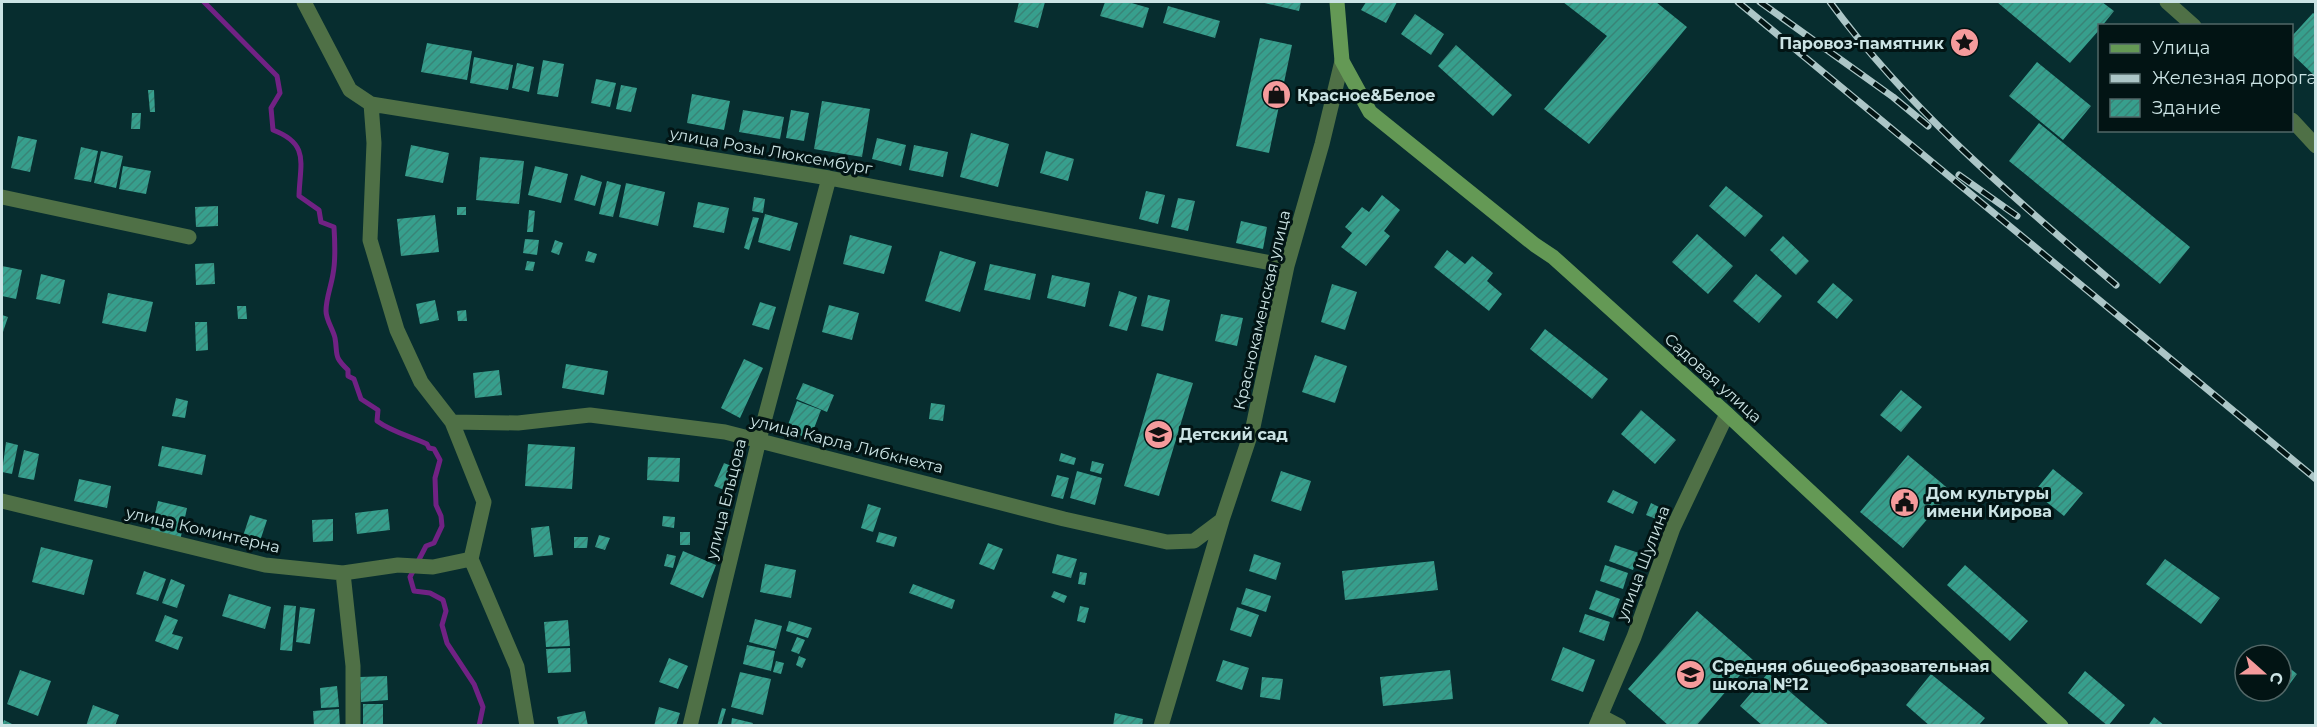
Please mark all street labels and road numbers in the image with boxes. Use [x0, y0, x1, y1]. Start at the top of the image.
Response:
street label: улица Розы Люксембург [667, 124, 874, 178]
street label: Краснокаменская улица [1230, 208, 1294, 412]
street label: Садовая улица [1661, 329, 1765, 427]
street label: улица Карла Либкнехта [748, 411, 945, 477]
street label: улица Ельцова [702, 437, 750, 562]
street label: улица Коминтерна [123, 503, 282, 557]
street label: улица Шулина [1612, 503, 1674, 624]

